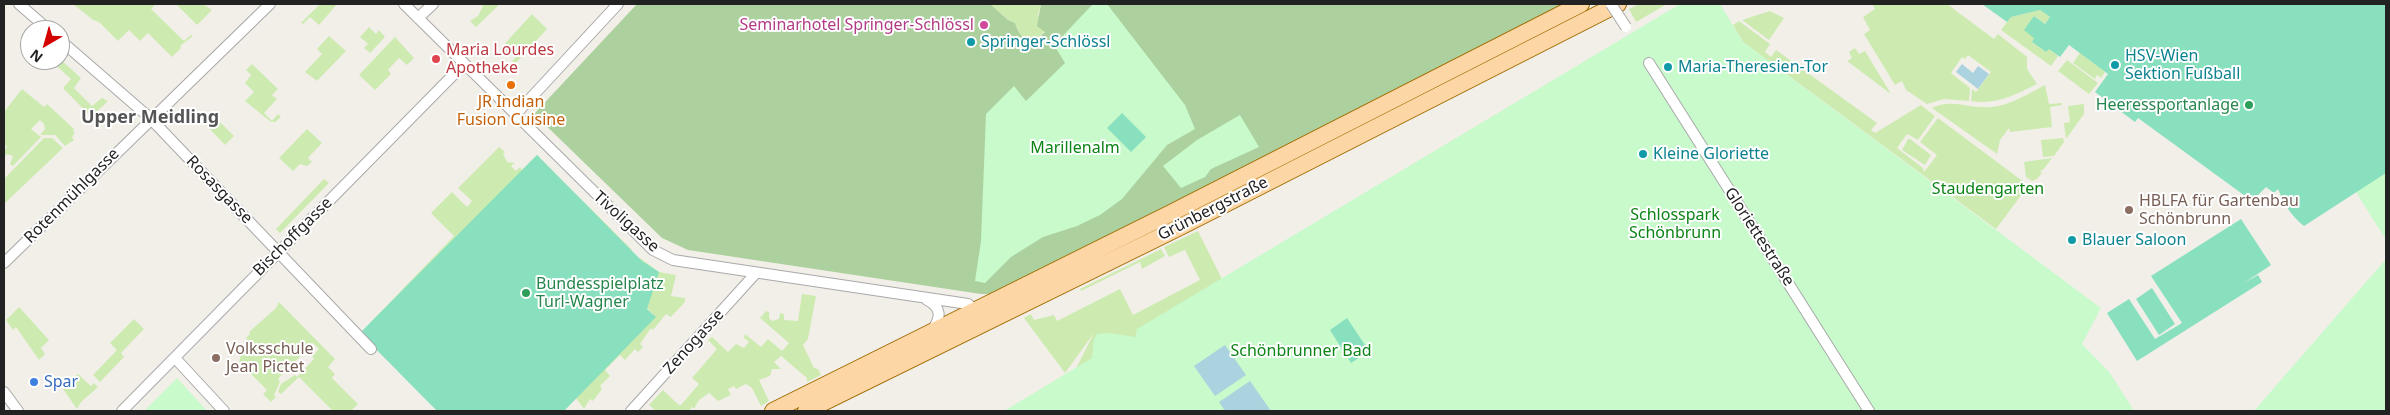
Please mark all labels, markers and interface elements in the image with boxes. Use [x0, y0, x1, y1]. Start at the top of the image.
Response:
place label: Seminarhotel Springer-Schlössl [739, 15, 974, 35]
marker: Seminarhotel Springer-Schlössl [978, 19, 990, 31]
north arrow [20, 20, 70, 70]
place label: Springer-Schlössl [981, 32, 1110, 52]
marker: Springer-Schlössl [965, 36, 977, 48]
place label: Maria Lourdes Apotheke [446, 40, 554, 78]
text: N [26, 45, 46, 67]
place label: HSV-Wien Sektion Fußball [2125, 46, 2240, 84]
marker: Maria Lourdes Apotheke [430, 53, 442, 65]
place label: Maria-Theresien-Tor [1678, 57, 1828, 77]
marker: HSV-Wien Sektion Fußball [2109, 59, 2121, 71]
marker: Maria-Theresien-Tor [1662, 61, 1674, 73]
marker: JR Indian Fusion Cuisine [505, 79, 517, 91]
place label: JR Indian Fusion Cuisine [457, 92, 565, 130]
place label: Heeressportanlage [2096, 95, 2239, 115]
marker: Heeressportanlage [2243, 99, 2255, 111]
district label: Upper Meidling [81, 107, 219, 129]
park label: Marillenalm [1030, 138, 1120, 158]
place label: Kleine Gloriette [1653, 144, 1769, 164]
street label: Rotenmühlgasse [21, 145, 123, 247]
marker: Kleine Gloriette [1637, 148, 1649, 160]
street label: Rosasgasse [182, 152, 256, 228]
street label: Grünbergstraße [1155, 173, 1271, 245]
park label: Staudengarten [1932, 179, 2044, 199]
street label: Gloriettestraße [1720, 184, 1798, 290]
street label: Tivoligasse [589, 187, 663, 257]
place label: HBLFA für Gartenbau Schönbrunn [2139, 191, 2299, 229]
street label: Bischoffgasse [250, 194, 336, 280]
marker: HBLFA für Gartenbau Schönbrunn [2123, 204, 2135, 216]
park label: Schlosspark Schönbrunn [1629, 205, 1721, 243]
place label: Blauer Saloon [2082, 230, 2186, 250]
marker: Blauer Saloon [2066, 234, 2078, 246]
place label: Bundesspielplatz Turl-Wagner [536, 274, 664, 312]
marker: Bundesspielplatz Turl-Wagner [520, 287, 532, 299]
street label: Zenogasse [660, 306, 728, 378]
place label: Volksschule Jean Pictet [226, 339, 314, 377]
park label: Schönbrunner Bad [1230, 341, 1372, 361]
marker: Volksschule Jean Pictet [210, 352, 222, 364]
place label: Spar [44, 372, 78, 392]
marker: Spar [28, 376, 40, 388]

